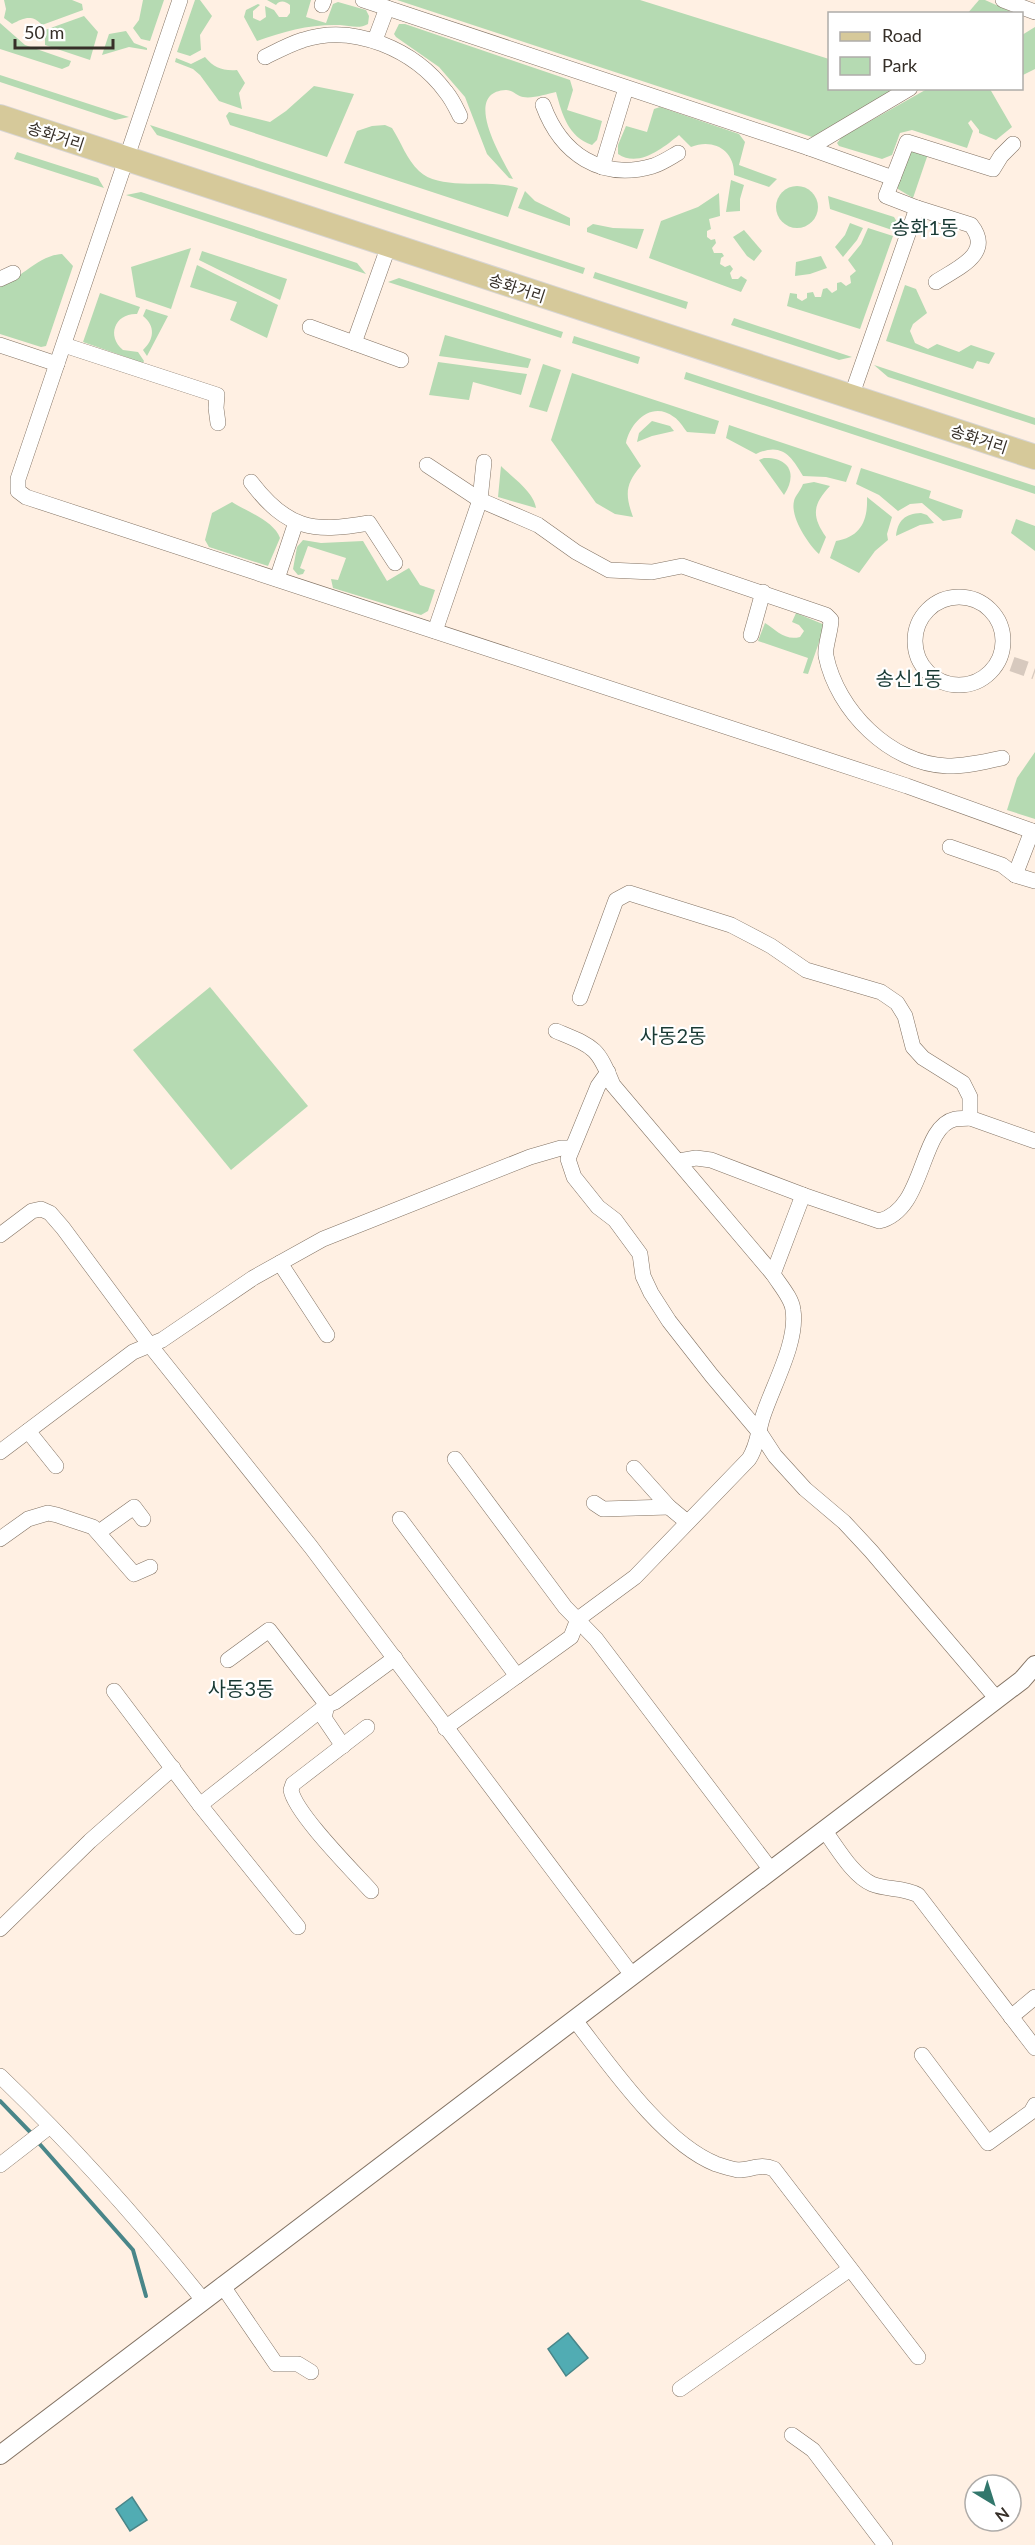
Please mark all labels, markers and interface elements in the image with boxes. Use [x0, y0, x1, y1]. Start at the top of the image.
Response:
scale bar [15, 12, 112, 50]
legend [828, 12, 1023, 90]
text: 50 m [24, 21, 64, 43]
text: Road [882, 24, 922, 46]
text: Park [882, 54, 918, 76]
street label: 송화거리 [25, 117, 87, 154]
district label: 송화1동 [892, 215, 958, 239]
street label: 송화거리 [486, 269, 548, 306]
street label: 송화거리 [948, 420, 1010, 457]
district label: 송신1동 [876, 666, 942, 690]
district label: 사동2동 [640, 1023, 706, 1047]
district label: 사동3동 [208, 1676, 274, 1700]
north arrow [963, 2473, 1023, 2533]
text: N [992, 2504, 1013, 2526]

